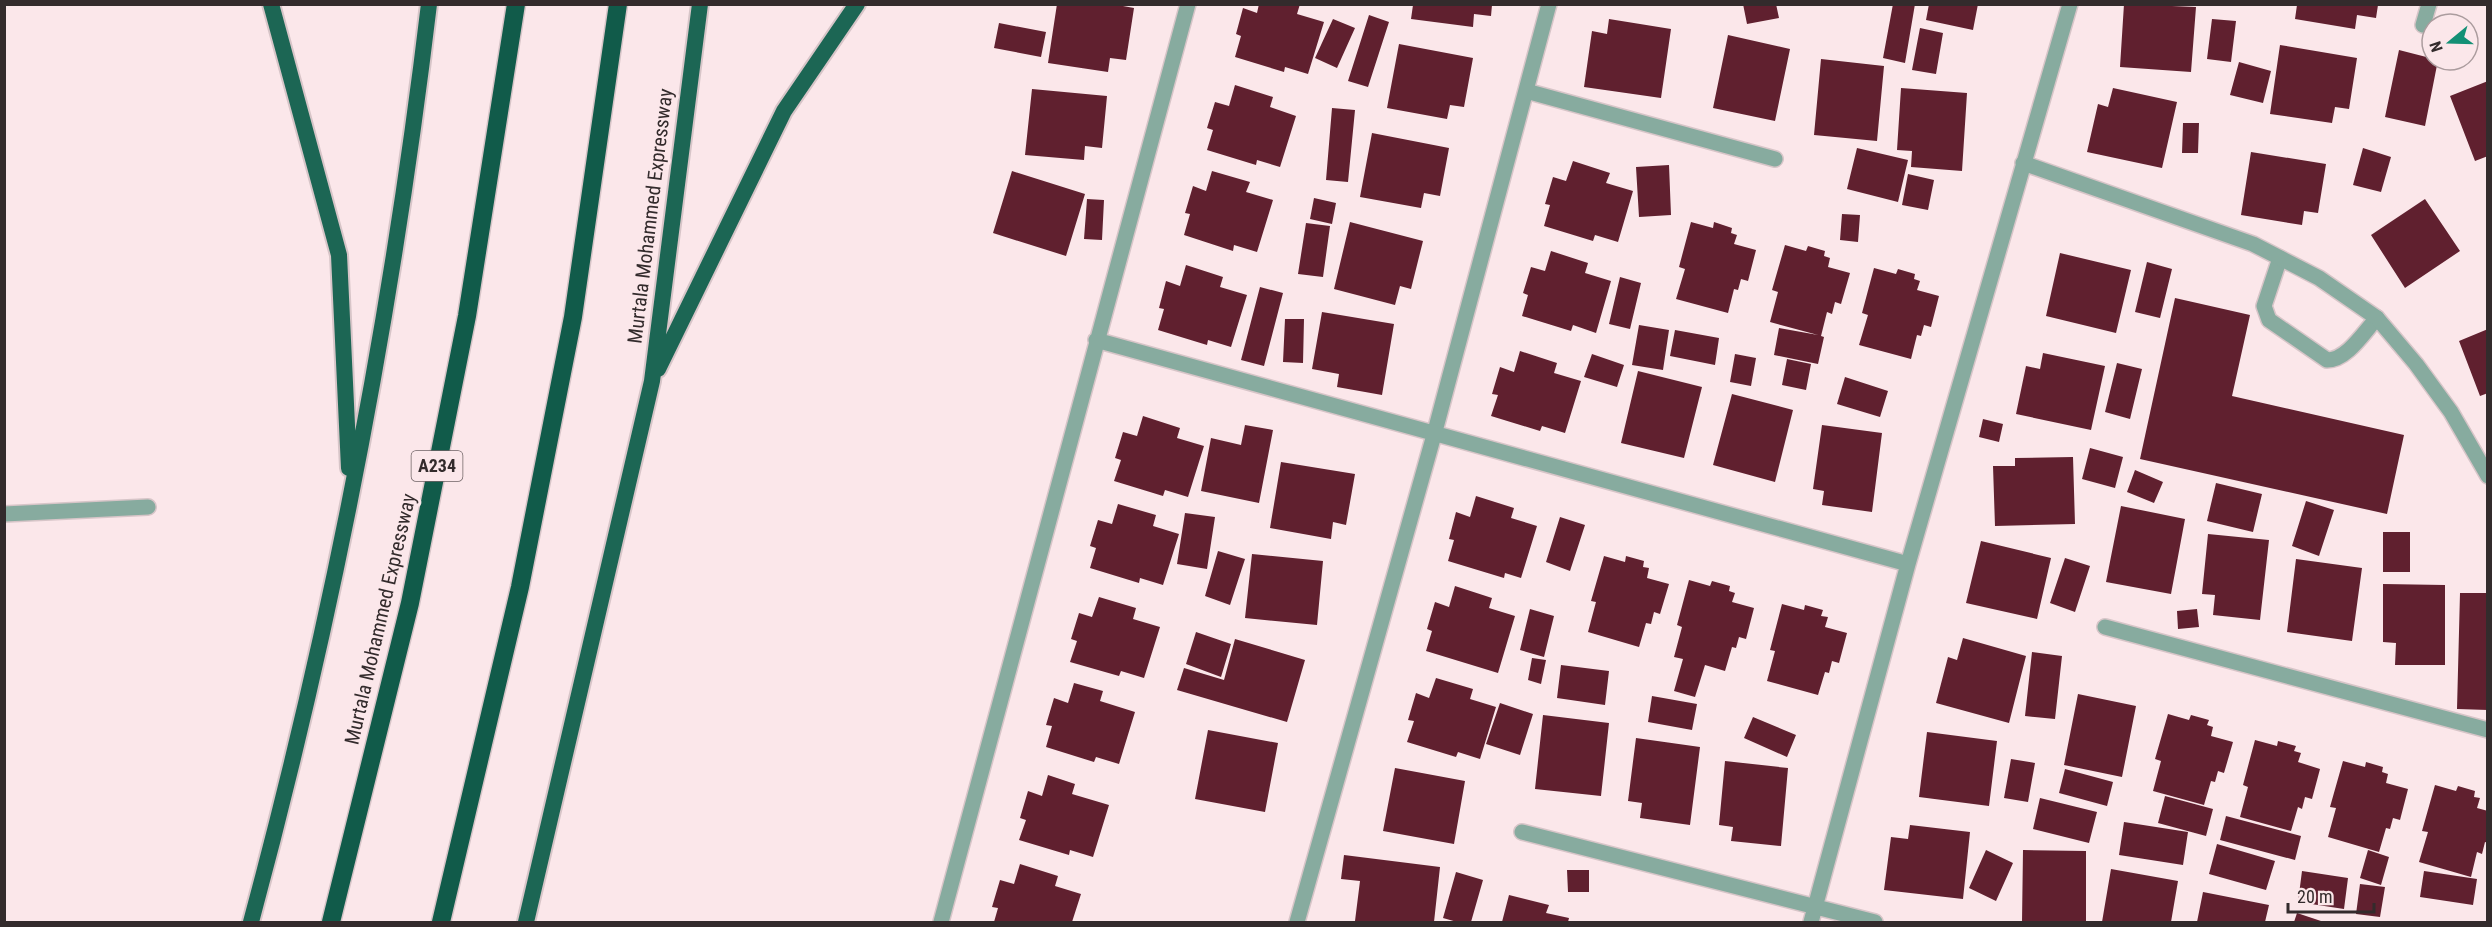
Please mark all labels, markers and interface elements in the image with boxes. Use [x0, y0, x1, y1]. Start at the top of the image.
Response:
north arrow [2420, 12, 2480, 72]
text: N [2426, 39, 2447, 54]
street label: Murtala Mohammed Expressway [622, 87, 678, 345]
road number: A234 [412, 451, 462, 481]
street label: Murtala Mohammed Expressway [339, 491, 421, 747]
scale bar [2288, 876, 2374, 914]
text: 20 m [2297, 886, 2332, 907]

